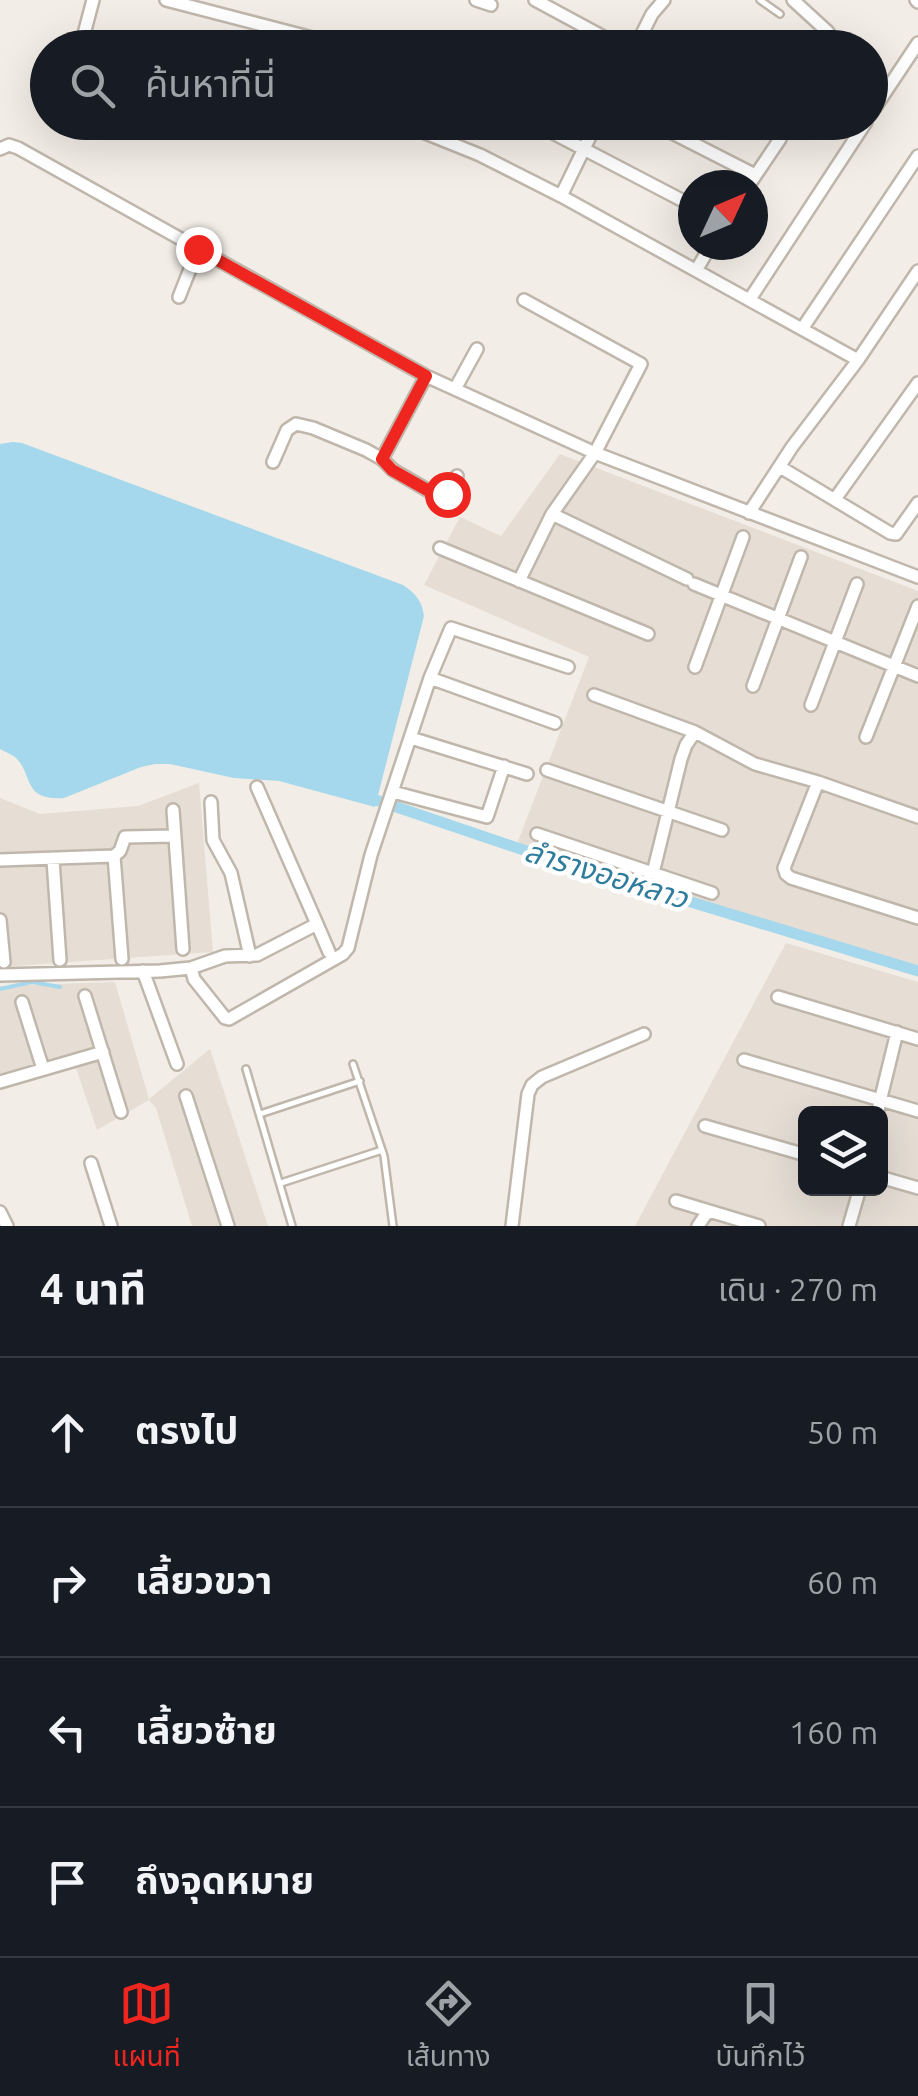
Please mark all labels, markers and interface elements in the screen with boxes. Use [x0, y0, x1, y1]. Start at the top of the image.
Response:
search box [30, 30, 888, 140]
icon: search [65, 58, 120, 113]
text: ค้นหาที่นี่ [145, 62, 276, 104]
north arrow [678, 170, 768, 260]
route end [176, 227, 222, 273]
route start [425, 472, 471, 518]
water label: ลำรางออหลาว [521, 833, 693, 915]
map controls [798, 1106, 888, 1196]
button: layers [798, 1106, 888, 1196]
text: 4 นาที [40, 1265, 146, 1312]
text: เดิน · 270 m [718, 1271, 878, 1307]
icon: ahead [40, 1405, 95, 1460]
text: ตรงไป [135, 1409, 238, 1451]
text: 50 m [807, 1414, 878, 1450]
icon: right [40, 1555, 95, 1610]
text: เลี้ยวขวา [135, 1559, 272, 1601]
text: 60 m [807, 1564, 878, 1600]
icon: left [40, 1705, 95, 1760]
text: เลี้ยวซ้าย [135, 1709, 277, 1751]
text: 160 m [789, 1714, 878, 1750]
icon: arrive [40, 1855, 95, 1910]
text: ถึงจุดหมาย [135, 1859, 314, 1901]
tab: แผนที่ [113, 1976, 181, 2079]
tab: เส้นทาง [406, 1976, 490, 2079]
tab: บันทึกไว้ [716, 1976, 805, 2079]

